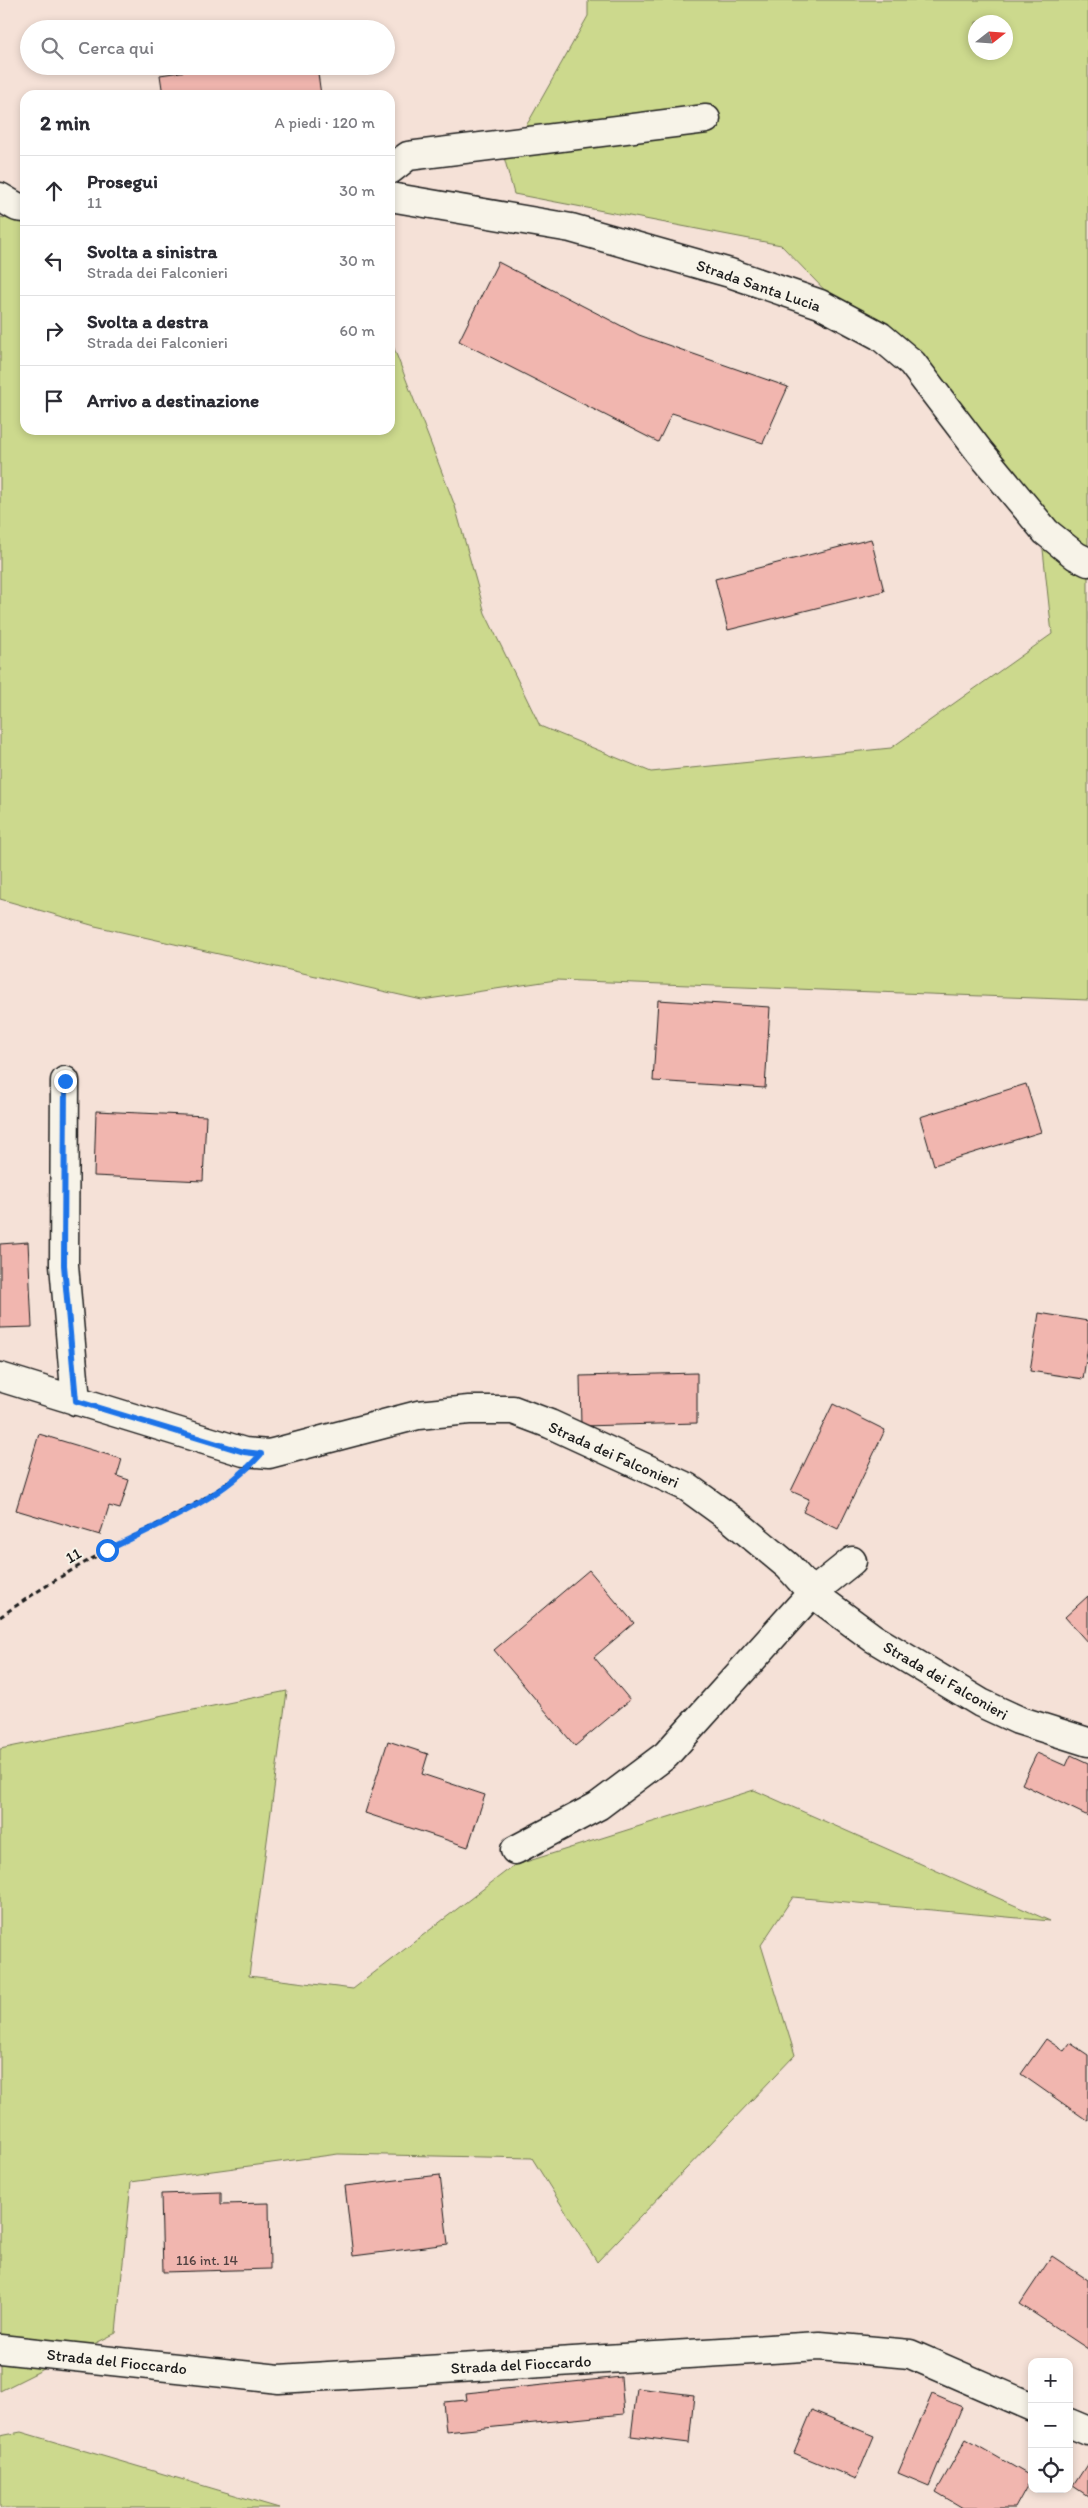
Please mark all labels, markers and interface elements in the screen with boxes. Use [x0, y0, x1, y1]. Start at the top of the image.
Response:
north arrow [968, 15, 1013, 60]
search box [20, 20, 395, 75]
icon: search [38, 34, 66, 62]
text: Cerca qui [78, 36, 154, 59]
text: 2 min [40, 110, 90, 135]
text: A piedi · 120 m [275, 113, 375, 132]
text: Prosegui [87, 170, 158, 193]
icon: ahead [40, 177, 68, 205]
text: 30 m [339, 181, 375, 200]
text: 11 [87, 193, 102, 212]
text: Svolta a sinistra [87, 240, 217, 263]
icon: left [40, 247, 68, 275]
text: 30 m [339, 251, 375, 270]
street label: Strada Santa Lucia [694, 255, 824, 316]
text: Strada dei Falconieri [87, 263, 228, 282]
text: Svolta a destra [87, 310, 208, 333]
icon: right [40, 317, 68, 345]
text: 60 m [340, 321, 375, 340]
text: Strada dei Falconieri [87, 333, 228, 352]
icon: arrive [40, 387, 68, 415]
text: Arrivo a destinazione [87, 389, 259, 412]
route end [54, 1070, 77, 1093]
street label: Strada dei Falconieri [546, 1417, 682, 1492]
route start [96, 1539, 119, 1562]
street label: 11 [62, 1543, 85, 1567]
street label: Strada dei Falconieri [880, 1637, 1012, 1724]
house number: 116 int. 14 [176, 2252, 238, 2269]
street label: Strada del Fioccardo [46, 2345, 188, 2378]
street label: Strada del Fioccardo [450, 2351, 592, 2378]
map controls [1028, 2358, 1073, 2493]
button: + [1028, 2358, 1073, 2403]
button: − [1028, 2403, 1073, 2448]
button: locate [1028, 2448, 1073, 2493]

